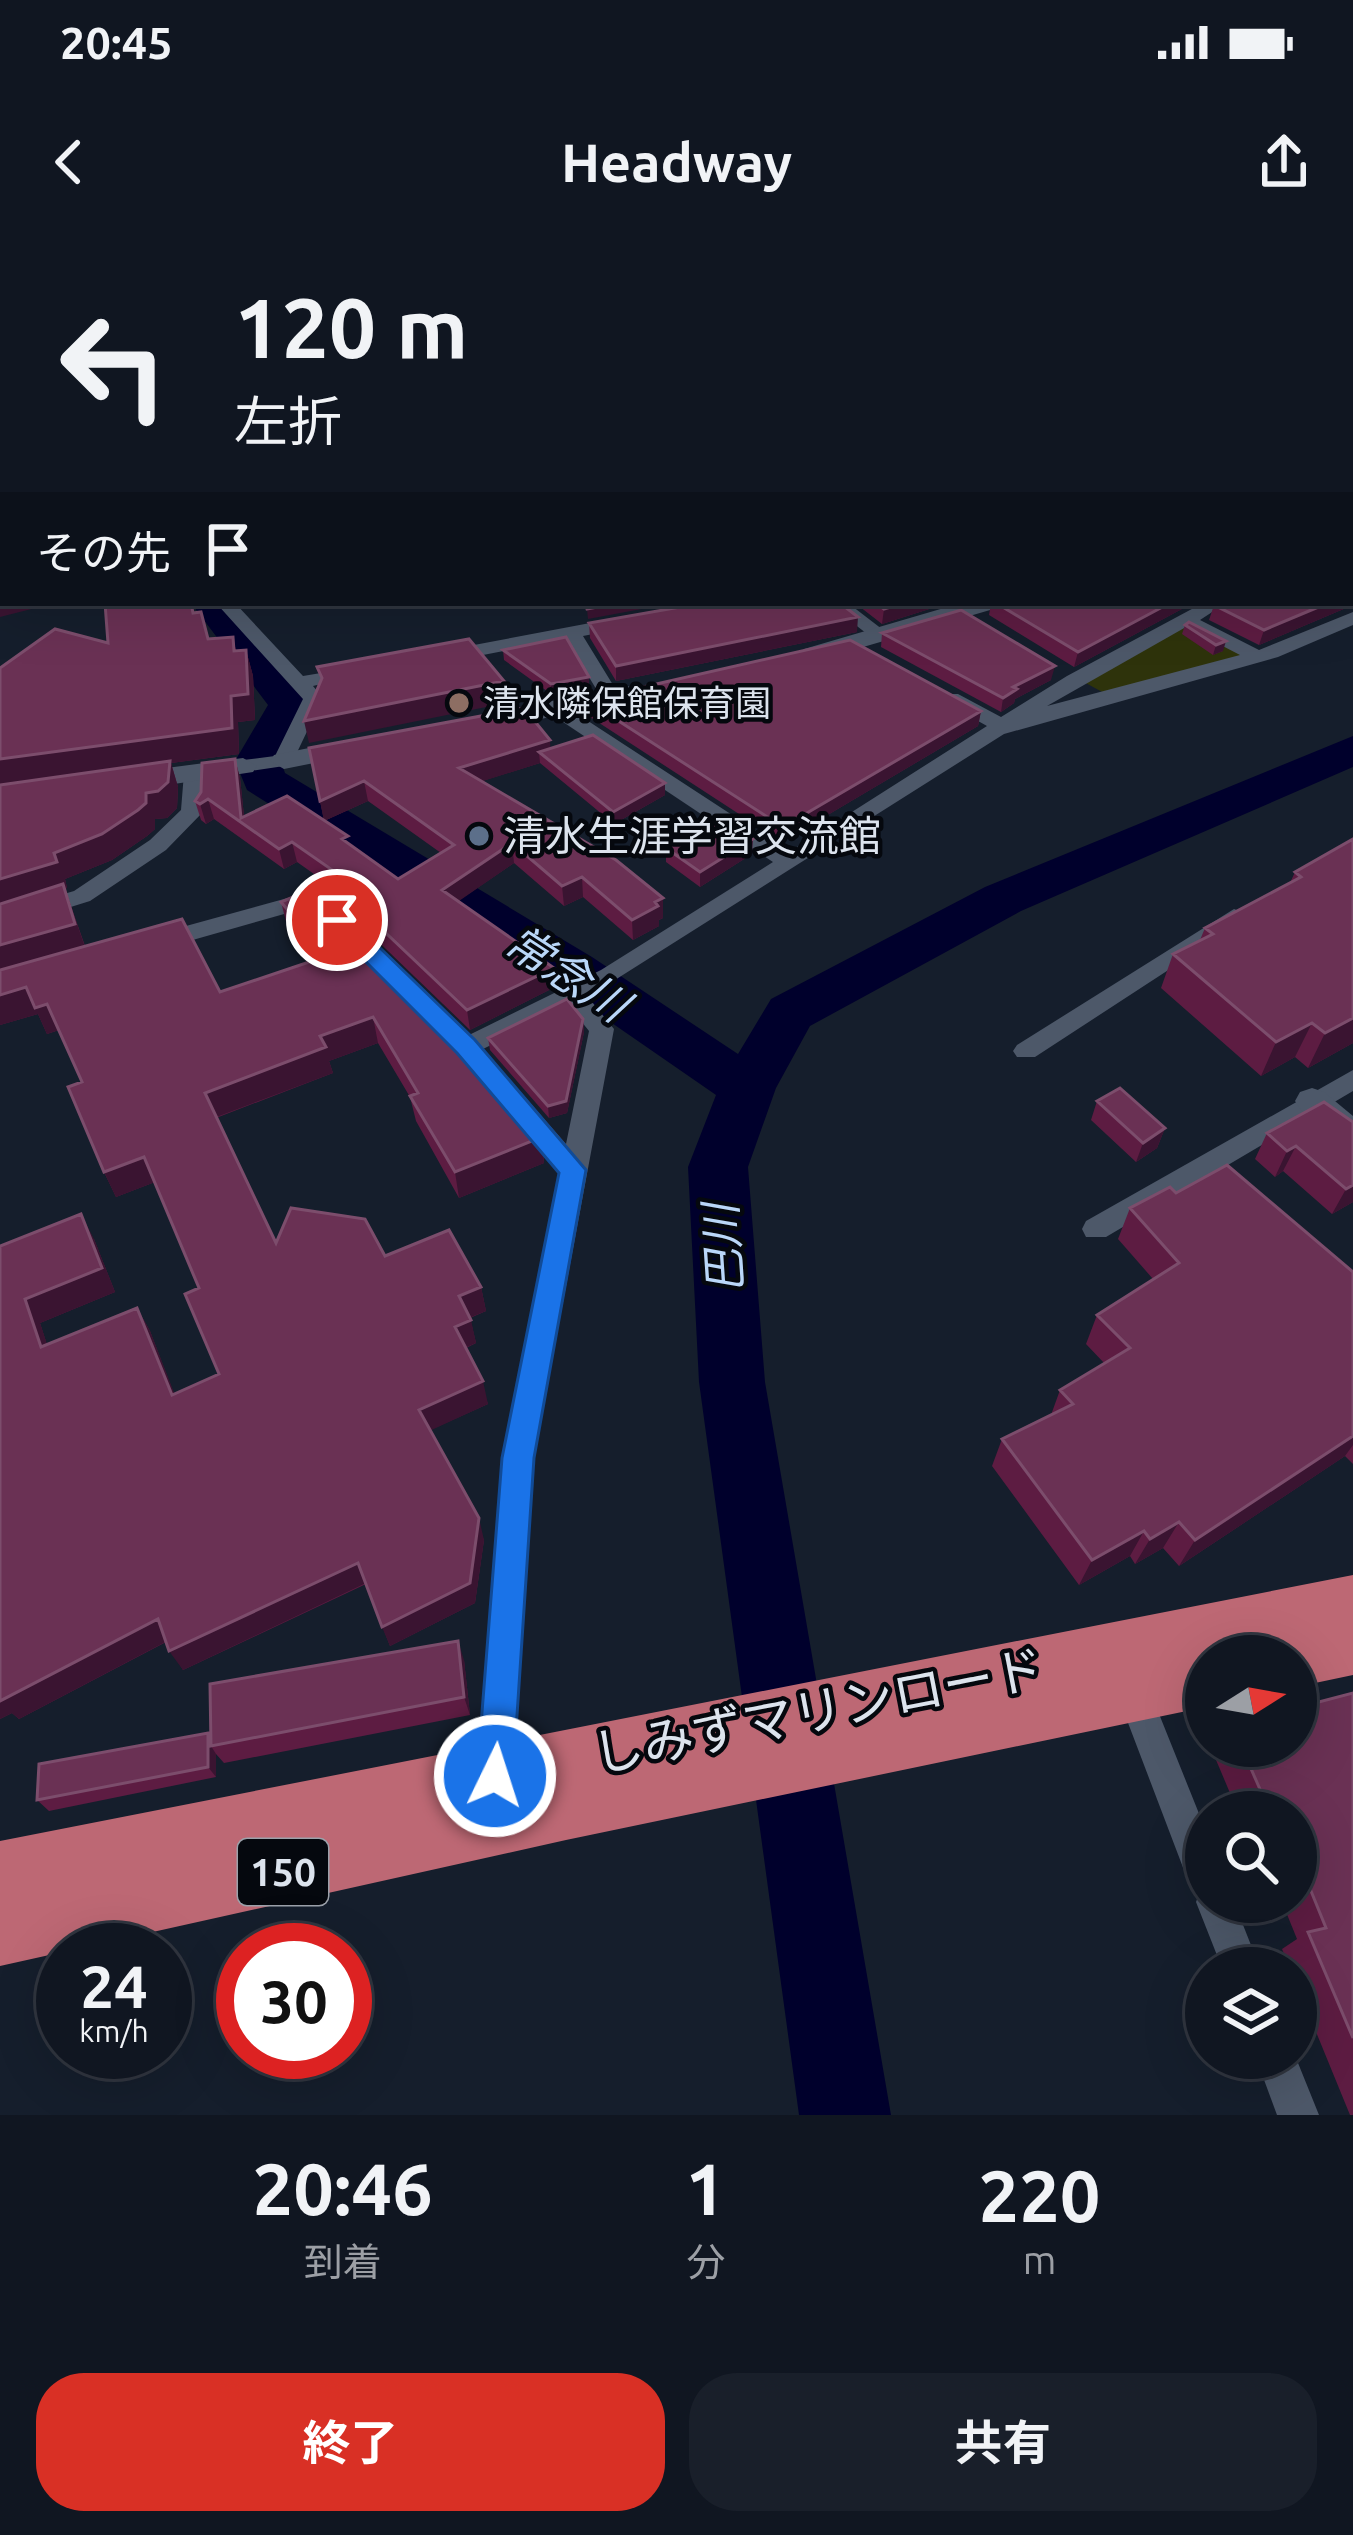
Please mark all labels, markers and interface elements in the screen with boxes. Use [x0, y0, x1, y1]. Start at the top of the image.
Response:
text: 20:45 [60, 17, 173, 68]
icon: back [36, 129, 102, 195]
icon: share [1251, 129, 1317, 195]
text: Headway [561, 132, 792, 192]
text: 120 m [234, 280, 468, 374]
icon: left [36, 288, 192, 444]
text: 左折 [234, 391, 342, 451]
icon: arrive [195, 516, 261, 582]
text: その先 [36, 527, 171, 578]
place label: 清水隣保館保育園 [483, 682, 771, 723]
marker: 清水隣保館保育園 [446, 690, 472, 716]
place label: 清水生涯学習交流館 [503, 812, 881, 859]
marker: 清水生涯学習交流館 [466, 823, 492, 849]
pin [286, 869, 388, 971]
icon: arrive [304, 887, 370, 953]
water label: 常念川 [497, 914, 641, 1033]
water label: 巴川 [694, 1198, 751, 1296]
north arrow [1185, 1635, 1317, 1767]
map controls [1185, 1635, 1317, 2079]
street label: しみずマリンロード [587, 1638, 1049, 1782]
position arrow [432, 1713, 558, 1839]
button: search [1185, 1791, 1317, 1923]
road number: 150 [238, 1839, 328, 1905]
speed limit sign: 30 [216, 1923, 372, 2079]
button: layers [1185, 1947, 1317, 2079]
text: 24 [80, 1952, 148, 2019]
text: km/h [79, 2014, 149, 2048]
text: 20:46 [253, 2148, 433, 2229]
text: 1 [685, 2148, 726, 2229]
text: 220 [979, 2155, 1100, 2236]
text: m [1023, 2238, 1056, 2281]
text: 到着 [304, 2240, 382, 2283]
text: 分 [686, 2240, 725, 2283]
button: 終了 [36, 2373, 665, 2511]
button: 共有 [689, 2373, 1317, 2511]

